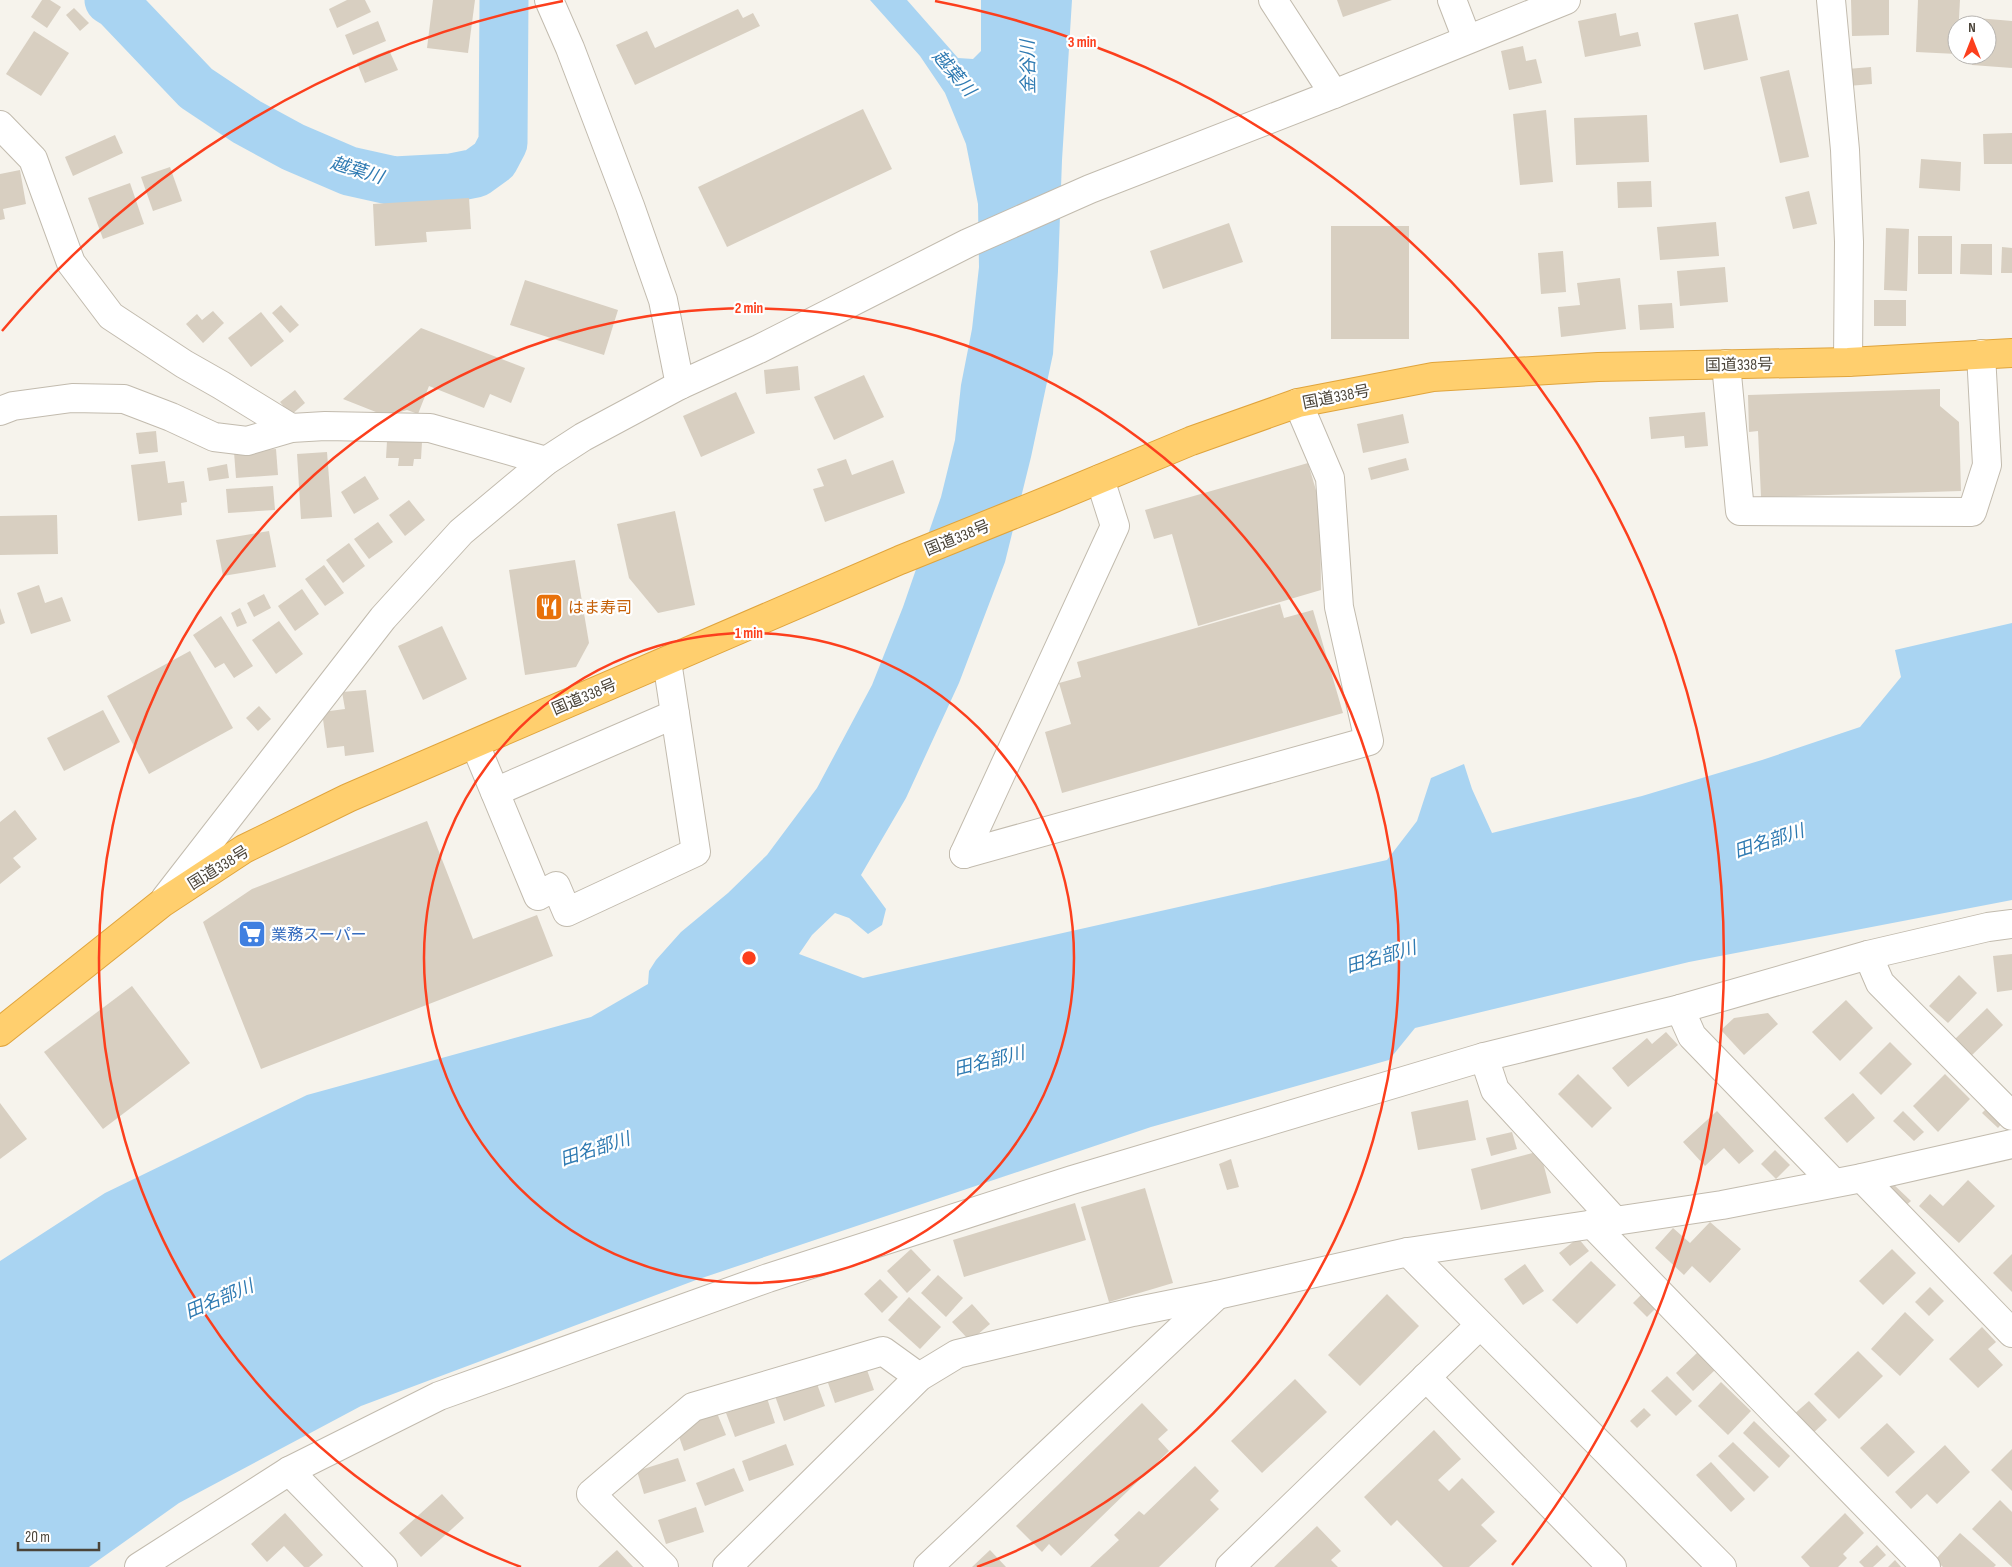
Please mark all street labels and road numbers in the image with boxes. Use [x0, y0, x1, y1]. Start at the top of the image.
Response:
street label: 国道338号 [1705, 355, 1773, 376]
street label: 国道338号 [1301, 382, 1372, 413]
street label: 国道338号 [922, 517, 993, 560]
street label: 国道338号 [549, 675, 620, 719]
street label: 国道338号 [185, 842, 253, 894]

